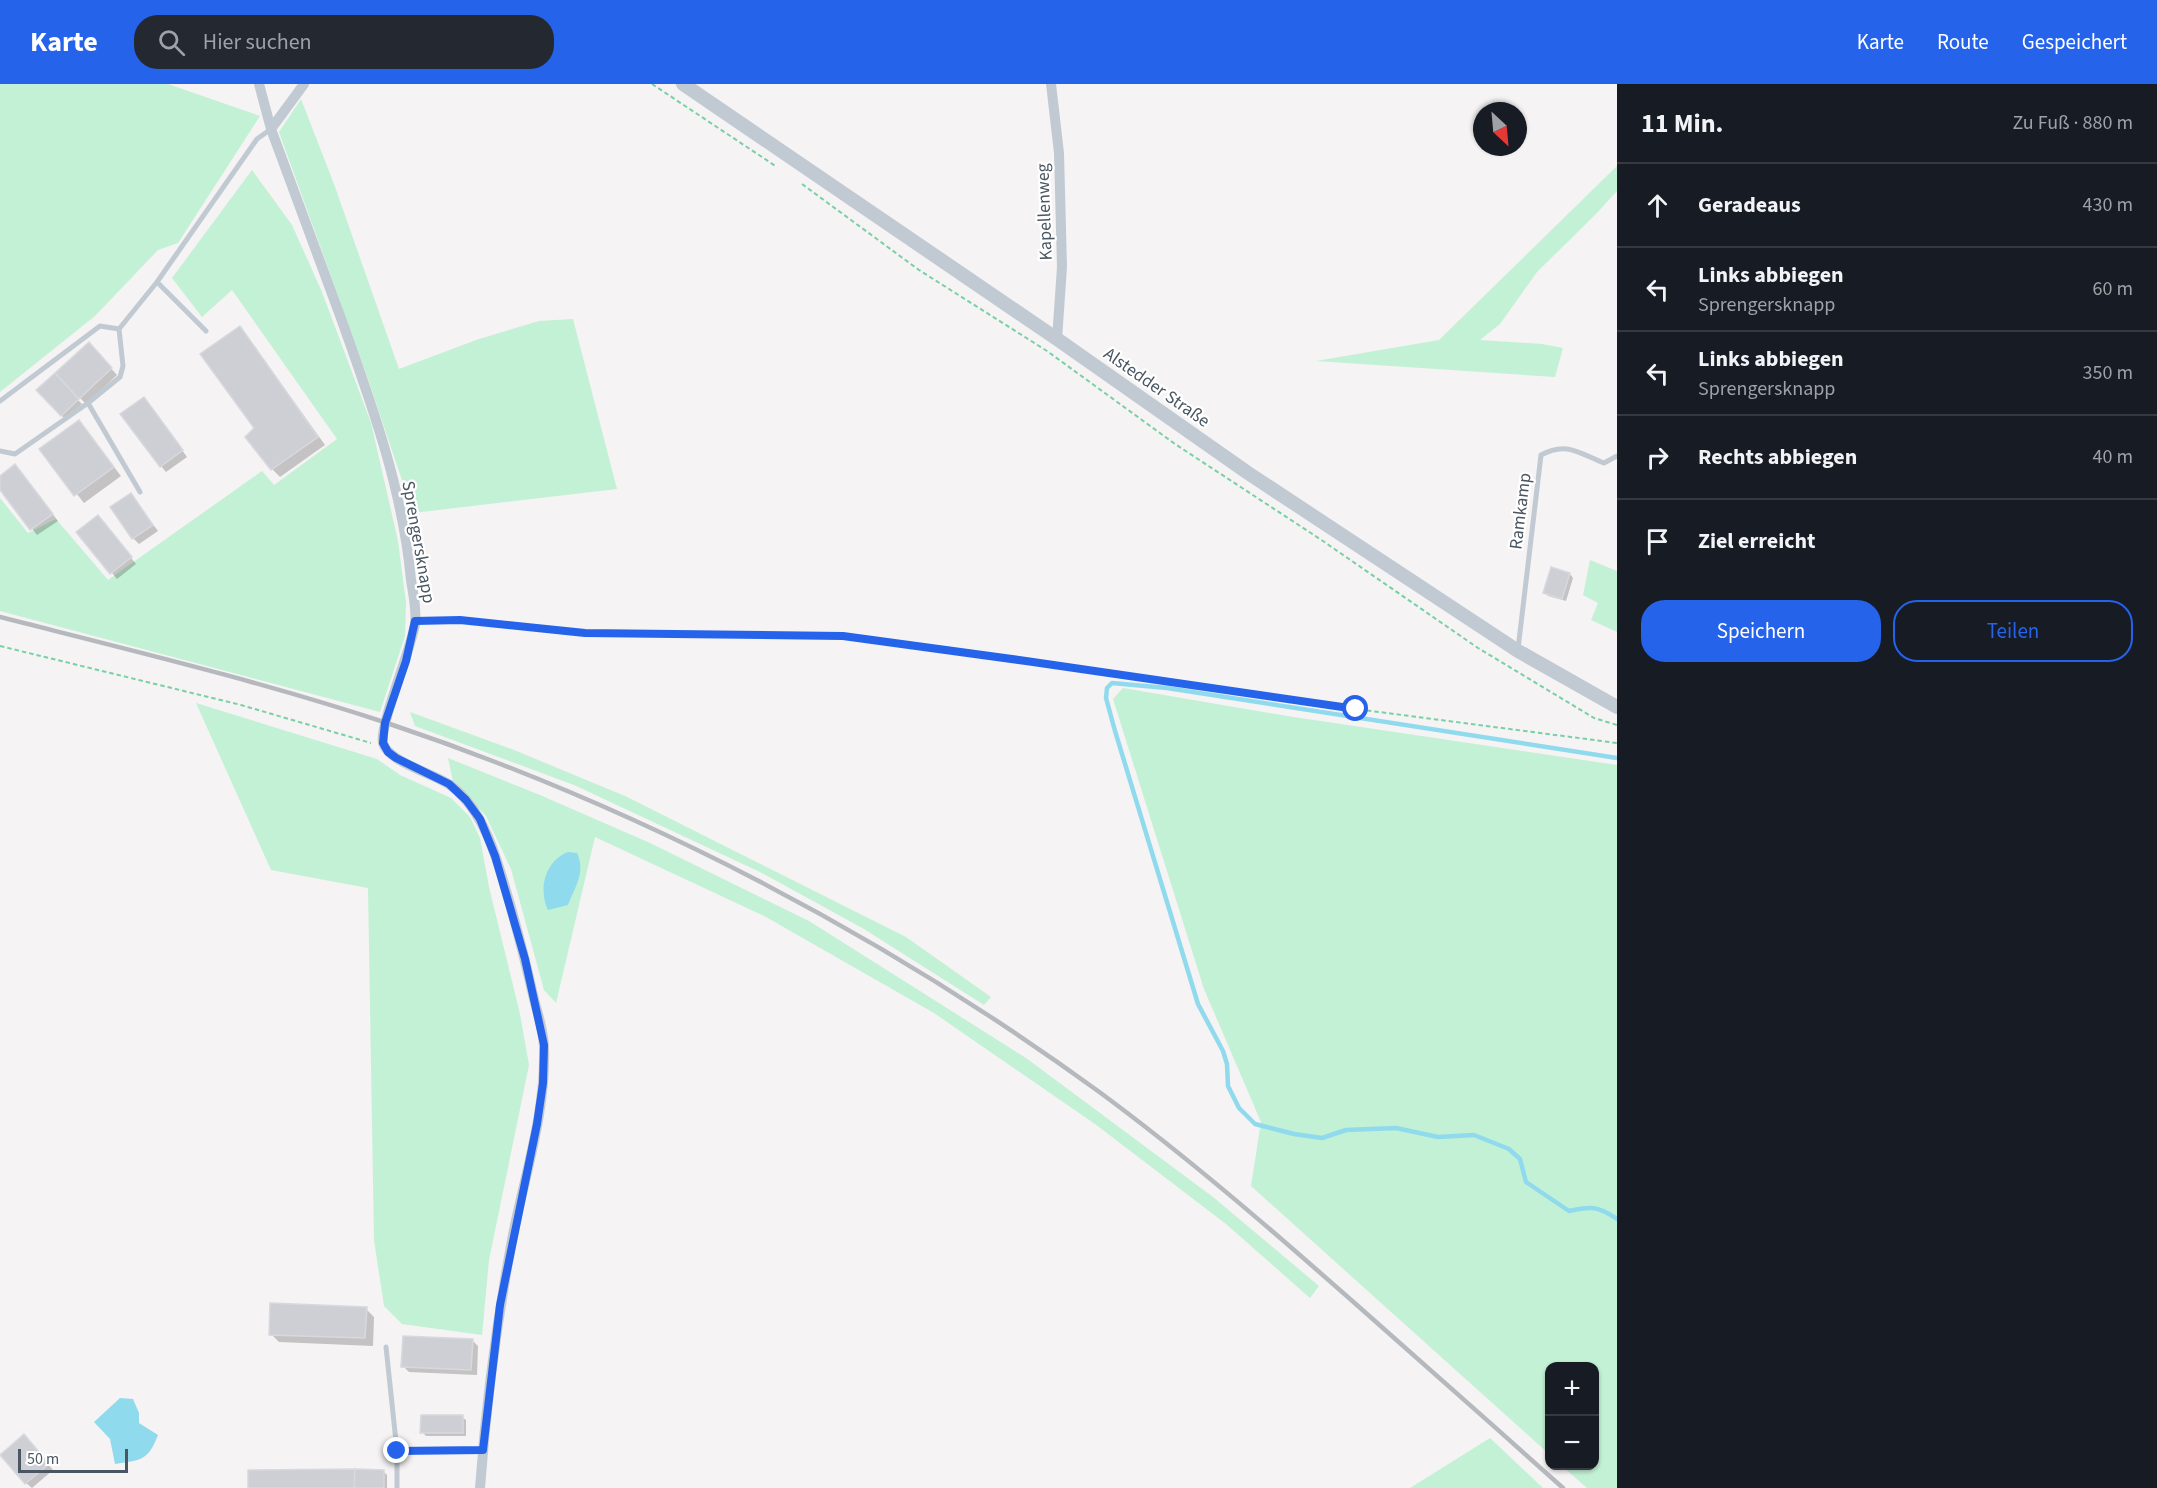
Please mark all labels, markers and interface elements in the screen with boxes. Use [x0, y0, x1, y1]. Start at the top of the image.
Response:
search box [134, 15, 554, 69]
text: Karte [30, 22, 98, 62]
icon: search [155, 26, 188, 59]
text: Hier suchen [203, 26, 312, 58]
text: Karte [1857, 27, 1904, 57]
text: Route [1937, 27, 1989, 57]
text: Gespeichert [2022, 27, 2127, 57]
north arrow [1473, 102, 1527, 156]
text: 11 Min. [1641, 105, 1723, 142]
text: Zu Fuß · 880 m [2012, 109, 2133, 137]
street label: Kapellenweg [1030, 163, 1059, 261]
icon: ahead [1641, 189, 1674, 222]
text: Geradeaus [1698, 189, 1801, 221]
text: 430 m [2083, 191, 2133, 219]
text: Links abbiegen [1698, 259, 1844, 291]
icon: left [1641, 273, 1674, 306]
text: 60 m [2093, 275, 2133, 303]
text: Sprengersknapp [1698, 291, 1835, 319]
street label: Alstedder Straße [1099, 341, 1215, 433]
text: Links abbiegen [1698, 343, 1844, 375]
icon: left [1641, 357, 1674, 390]
text: 350 m [2083, 359, 2133, 387]
text: Sprengersknapp [1698, 375, 1835, 403]
icon: right [1641, 441, 1674, 474]
text: Rechts abbiegen [1698, 441, 1857, 473]
text: 40 m [2093, 443, 2133, 471]
street label: Ramkamp [1503, 471, 1538, 551]
street label: Sprengersknapp [395, 479, 442, 605]
icon: arrive [1641, 525, 1674, 558]
text: Ziel erreicht [1698, 525, 1816, 557]
button: Speichern [1641, 600, 1881, 662]
button: Teilen [1893, 600, 2133, 662]
route start [1342, 695, 1368, 721]
map controls [1545, 1362, 1599, 1470]
button: + [1545, 1362, 1599, 1416]
button: − [1545, 1416, 1599, 1470]
route end [383, 1437, 409, 1463]
scale bar [18, 1446, 128, 1474]
text: 50 m [27, 1448, 59, 1470]

